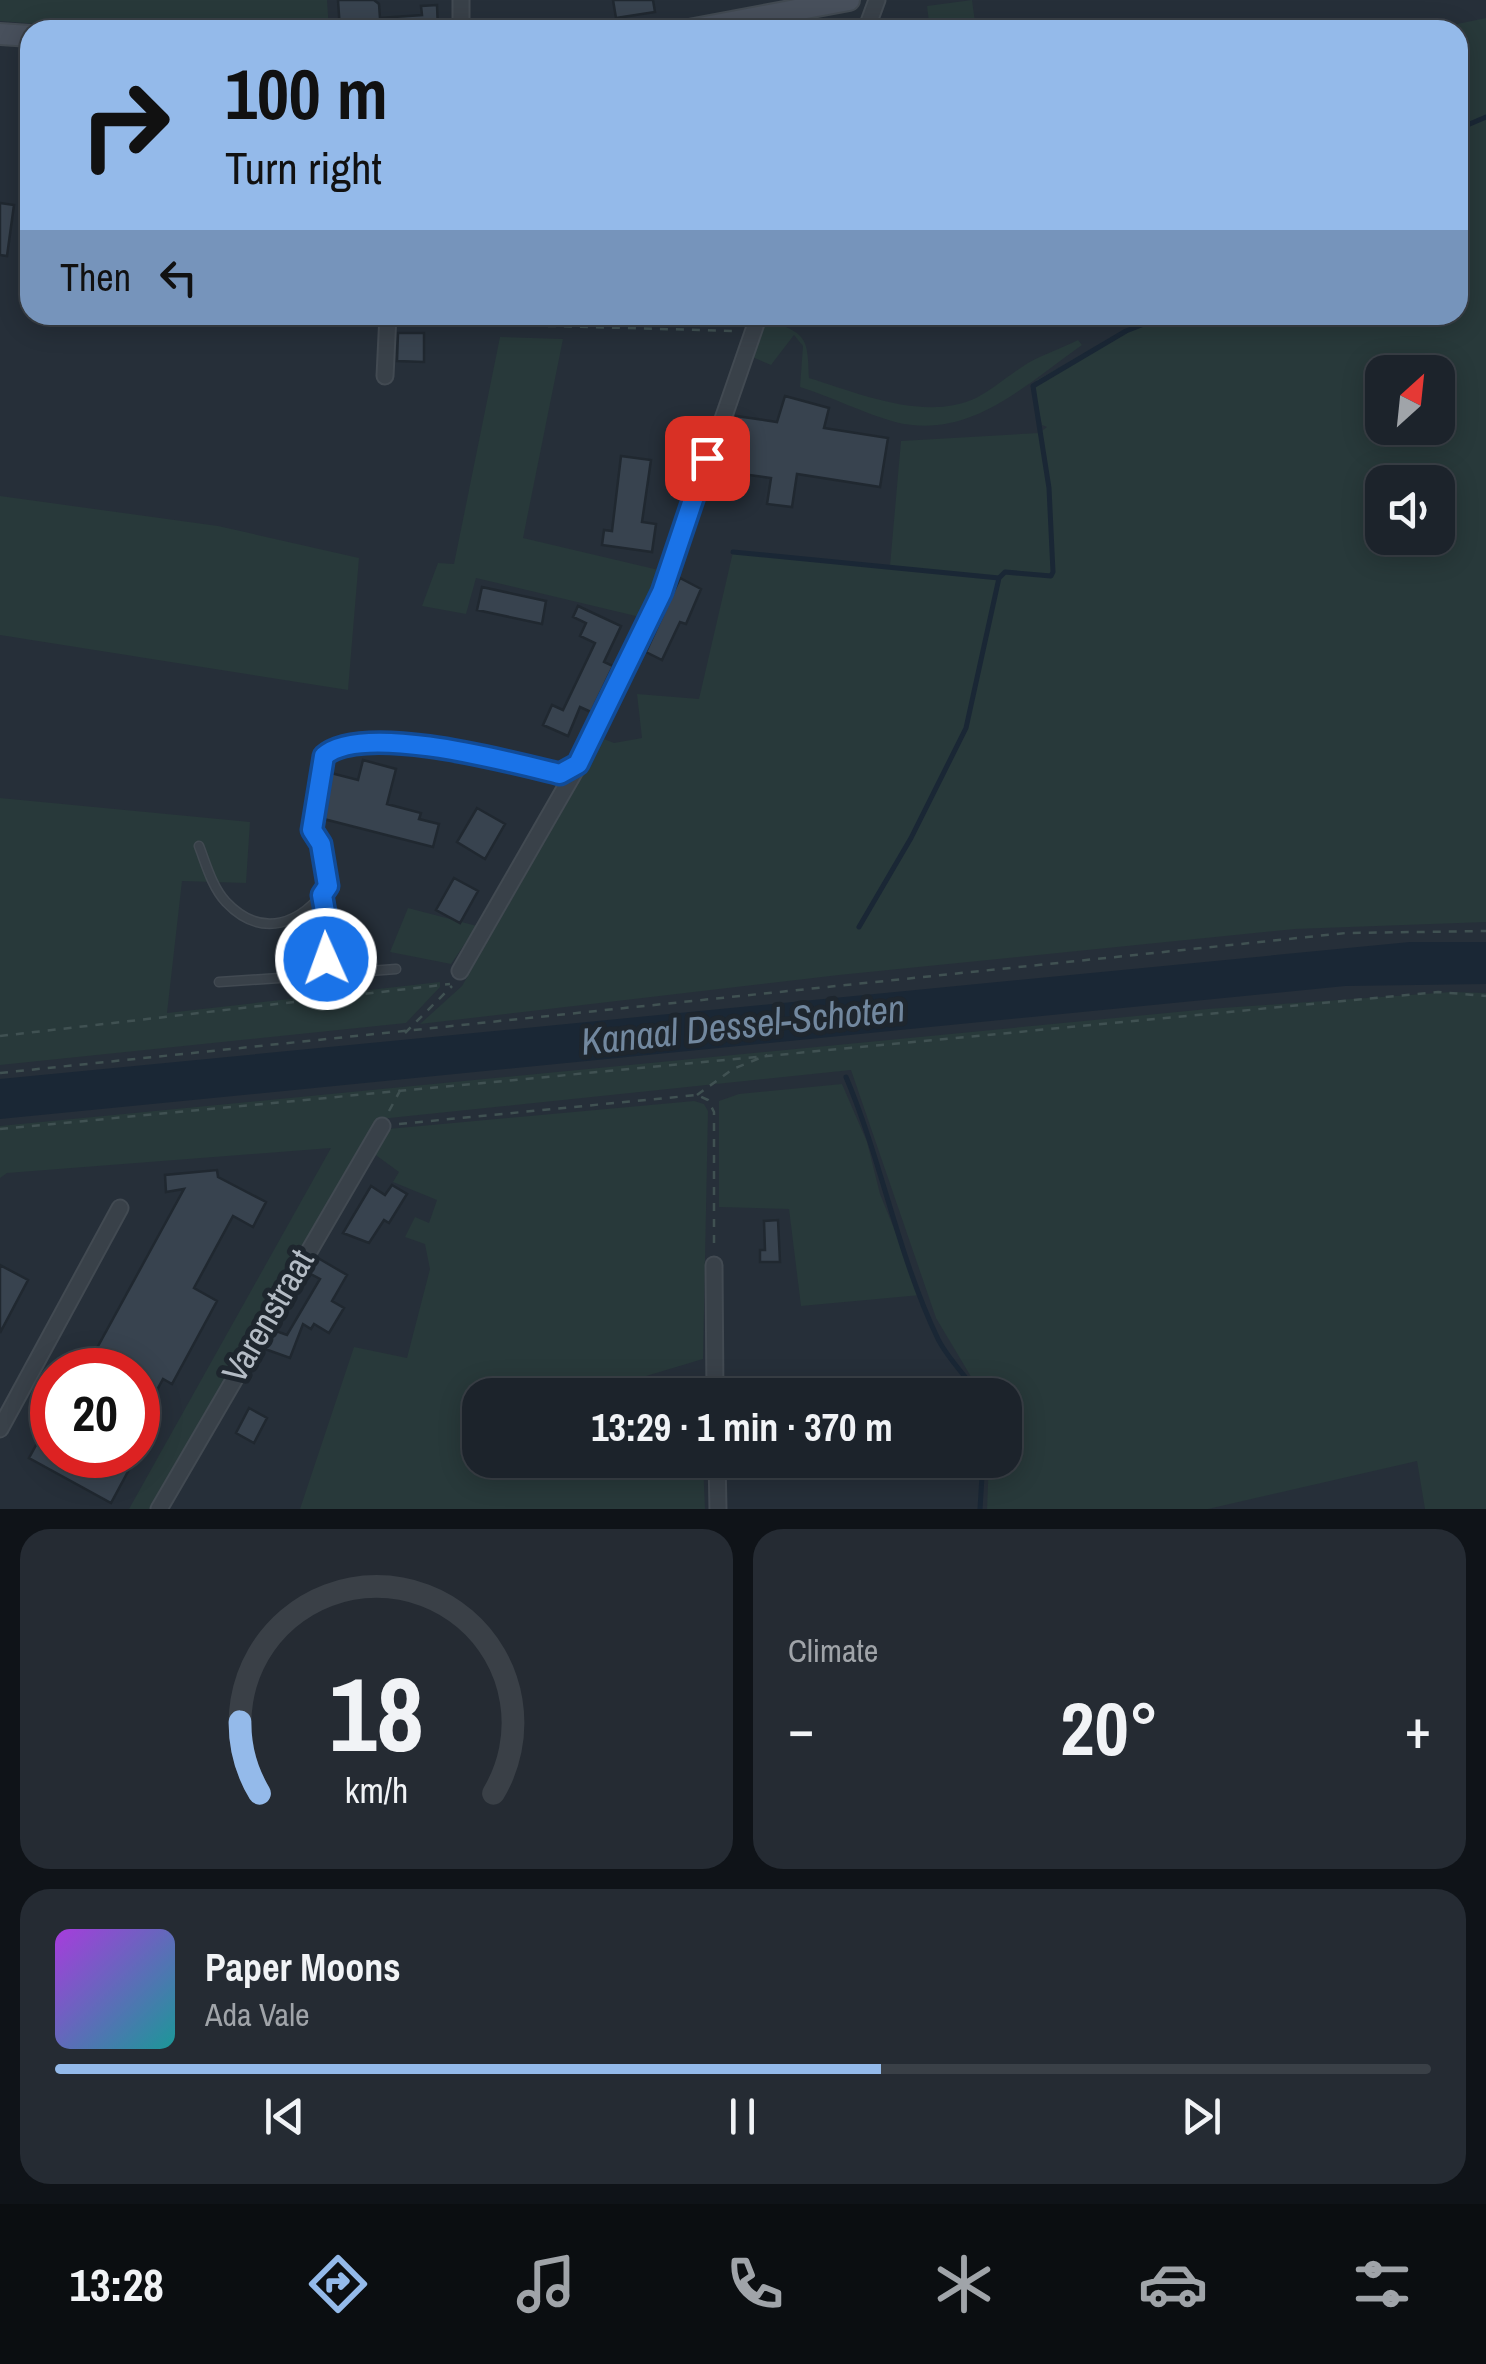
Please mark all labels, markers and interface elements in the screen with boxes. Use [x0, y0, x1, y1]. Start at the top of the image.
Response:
text: 100 m [225, 47, 388, 141]
icon: right [60, 60, 190, 190]
text: Turn right [225, 137, 382, 198]
icon: left [151, 250, 206, 305]
text: Then [60, 252, 131, 303]
north arrow [1365, 355, 1455, 445]
map controls [1365, 355, 1455, 555]
pin [665, 416, 750, 501]
icon: arrive [680, 431, 735, 486]
button: sound [1365, 465, 1455, 555]
position arrow [274, 907, 378, 1011]
water label: Kanaal Dessel-Schoten [578, 982, 908, 1067]
street label: Varenstraat [211, 1241, 324, 1391]
speed limit sign: 20 [30, 1348, 160, 1478]
text: 13:29 · 1 min · 370 m [591, 1402, 893, 1453]
text: Climate [788, 1629, 878, 1672]
text: 18 [329, 1643, 424, 1783]
text: 20° [1060, 1677, 1159, 1778]
text: − [788, 1691, 814, 1765]
text: + [1405, 1691, 1431, 1765]
text: km/h [345, 1766, 408, 1814]
text: Paper Moons [205, 1942, 401, 1993]
text: Ada Vale [205, 1993, 310, 2036]
icon: previous [257, 2089, 312, 2144]
icon: pause [715, 2089, 770, 2144]
icon: next [1174, 2089, 1229, 2144]
icon: directions [303, 2249, 373, 2319]
icon: music [511, 2249, 581, 2319]
icon: phone [720, 2249, 790, 2319]
icon: climate [929, 2249, 999, 2319]
icon: car [1138, 2249, 1208, 2319]
icon: filters [1347, 2249, 1417, 2319]
text: 13:28 [69, 2254, 164, 2315]

